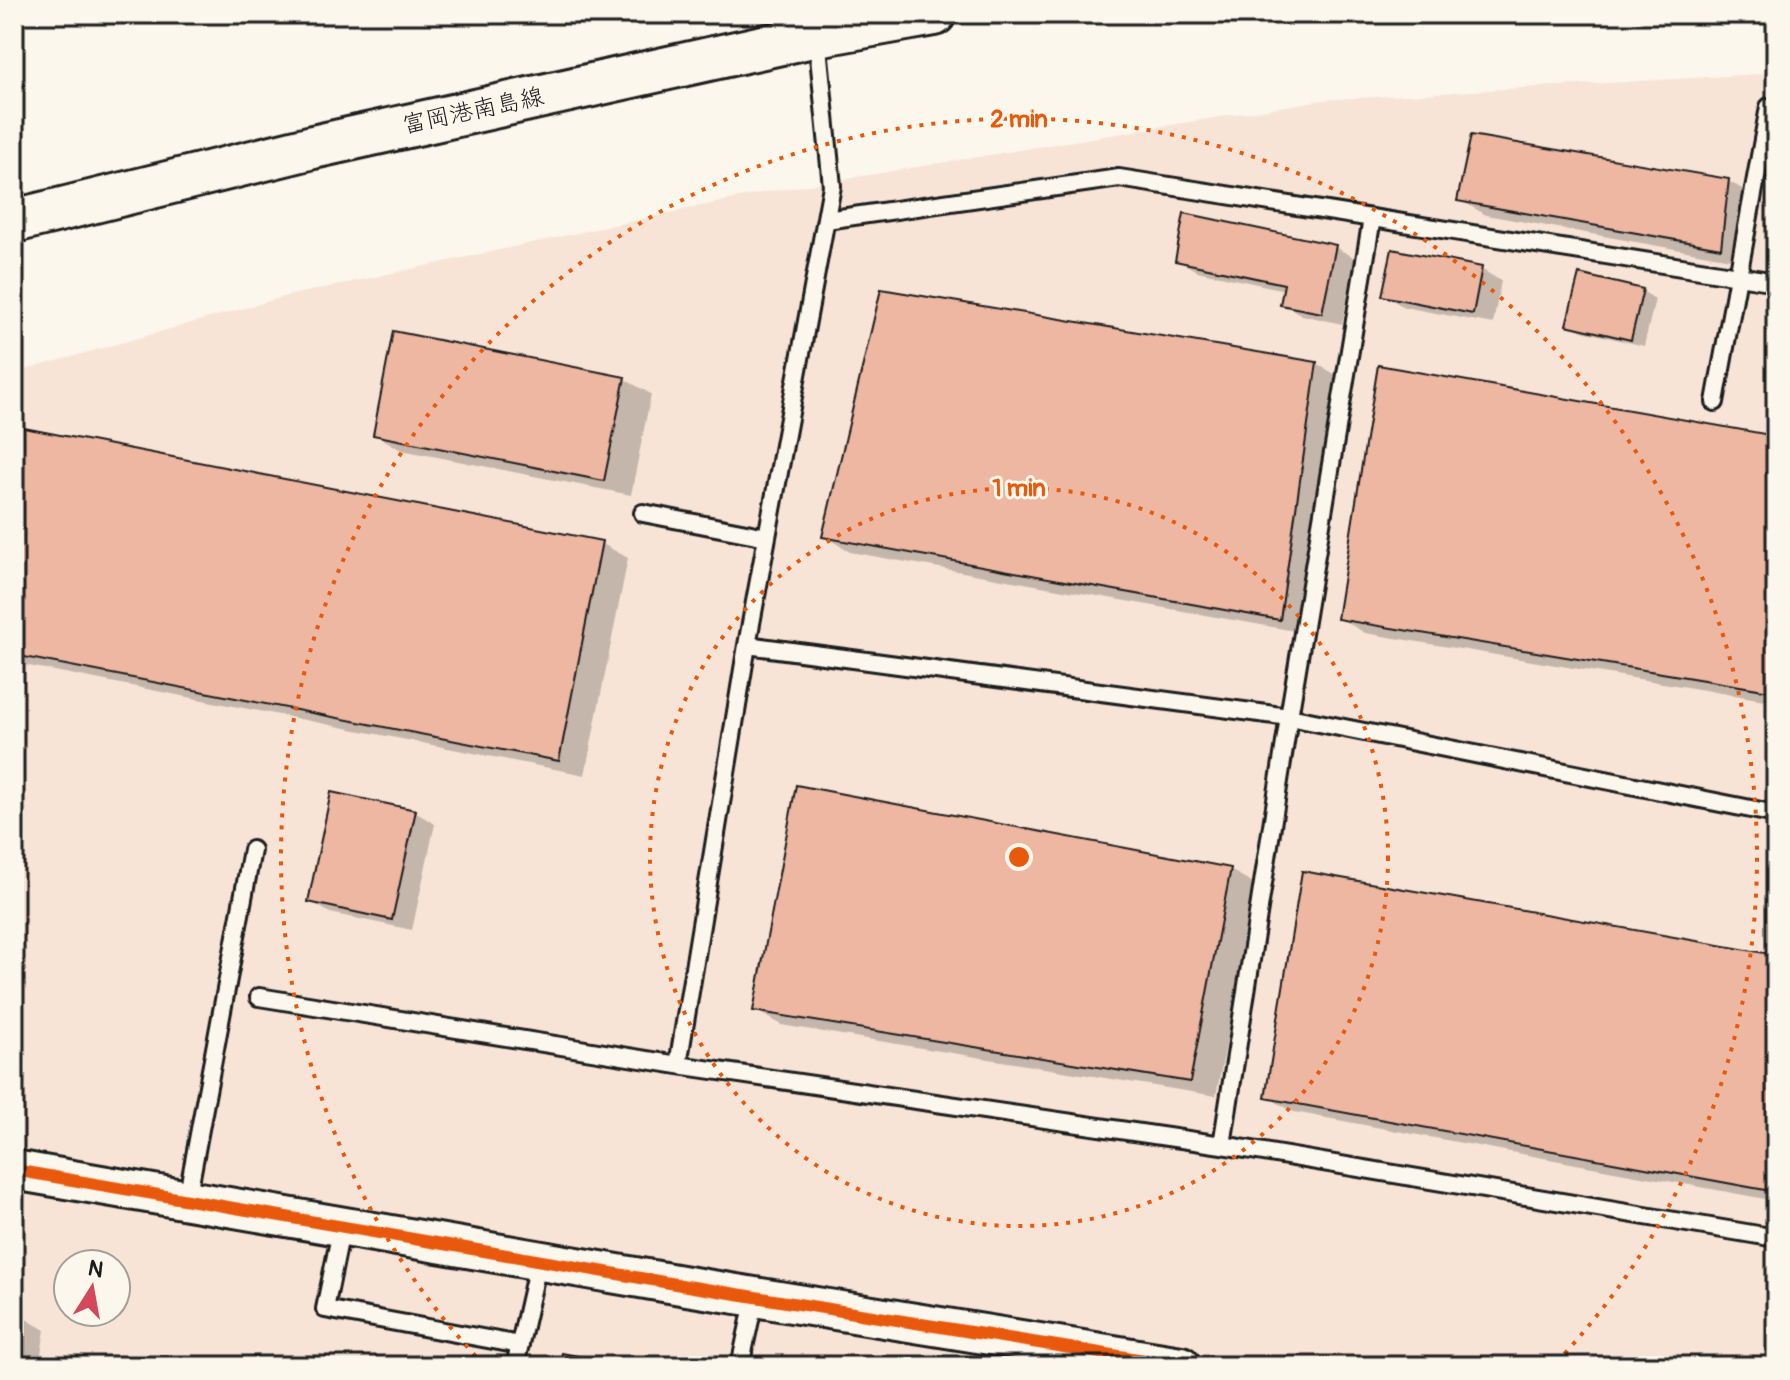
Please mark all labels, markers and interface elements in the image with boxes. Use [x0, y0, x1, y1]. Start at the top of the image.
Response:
street label: 富岡港南島線 [400, 82, 546, 140]
text: 2 min [990, 105, 1048, 134]
text: 1 min [992, 474, 1046, 503]
centre of rings [1005, 843, 1033, 871]
north arrow [52, 1248, 132, 1328]
text: N [86, 1254, 106, 1285]

